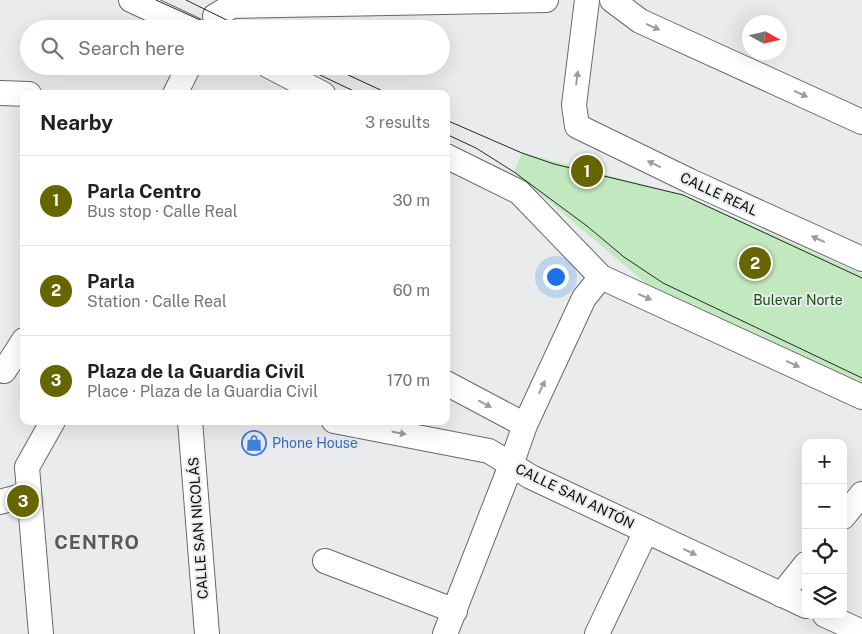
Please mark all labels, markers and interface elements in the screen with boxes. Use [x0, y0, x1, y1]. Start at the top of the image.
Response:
north arrow [742, 15, 787, 60]
search box [20, 20, 450, 75]
one-way arrow [646, 23, 660, 31]
icon: search [38, 34, 66, 62]
text: Search here [78, 37, 185, 59]
one-way arrow [573, 70, 581, 86]
one-way arrow [794, 91, 808, 99]
text: Nearby [40, 110, 113, 135]
text: 3 results [365, 113, 430, 132]
pin: 1 [571, 152, 603, 190]
one-way arrow [647, 159, 661, 167]
street label: CALLE REAL [678, 169, 760, 219]
text: Parla Centro [87, 180, 201, 202]
text: 1 [53, 191, 59, 210]
text: 30 m [393, 191, 430, 210]
text: Bus stop · Calle Real [87, 202, 238, 221]
one-way arrow [811, 235, 825, 243]
pin: 2 [739, 244, 771, 282]
your location [543, 264, 569, 290]
text: Parla [87, 270, 135, 292]
text: 2 [51, 281, 61, 300]
text: 60 m [393, 281, 430, 300]
text: Station · Calle Real [87, 292, 227, 311]
park label: Bulevar Norte [753, 292, 843, 308]
one-way arrow [638, 294, 652, 302]
text: Plaza de la Guardia Civil [87, 360, 305, 382]
one-way arrow [786, 361, 800, 369]
text: 3 [51, 371, 61, 390]
text: 170 m [387, 371, 430, 390]
one-way arrow [538, 380, 546, 394]
text: Place · Plaza de la Guardia Civil [87, 382, 318, 401]
one-way arrow [478, 400, 493, 408]
one-way arrow [391, 429, 406, 437]
shop icon: Phone House [241, 430, 267, 456]
place label: Phone House [272, 435, 358, 451]
map controls [802, 439, 847, 619]
button: + [802, 439, 847, 484]
street label: CALLE SAN NICOLÁS [184, 456, 211, 600]
street label: CALLE SAN ANTÓN [513, 458, 638, 532]
pin: 3 [7, 482, 39, 520]
button: − [802, 484, 847, 529]
button: locate [802, 529, 847, 574]
district label: CENTRO [54, 531, 140, 553]
one-way arrow [683, 548, 697, 556]
button: layers [802, 574, 847, 619]

